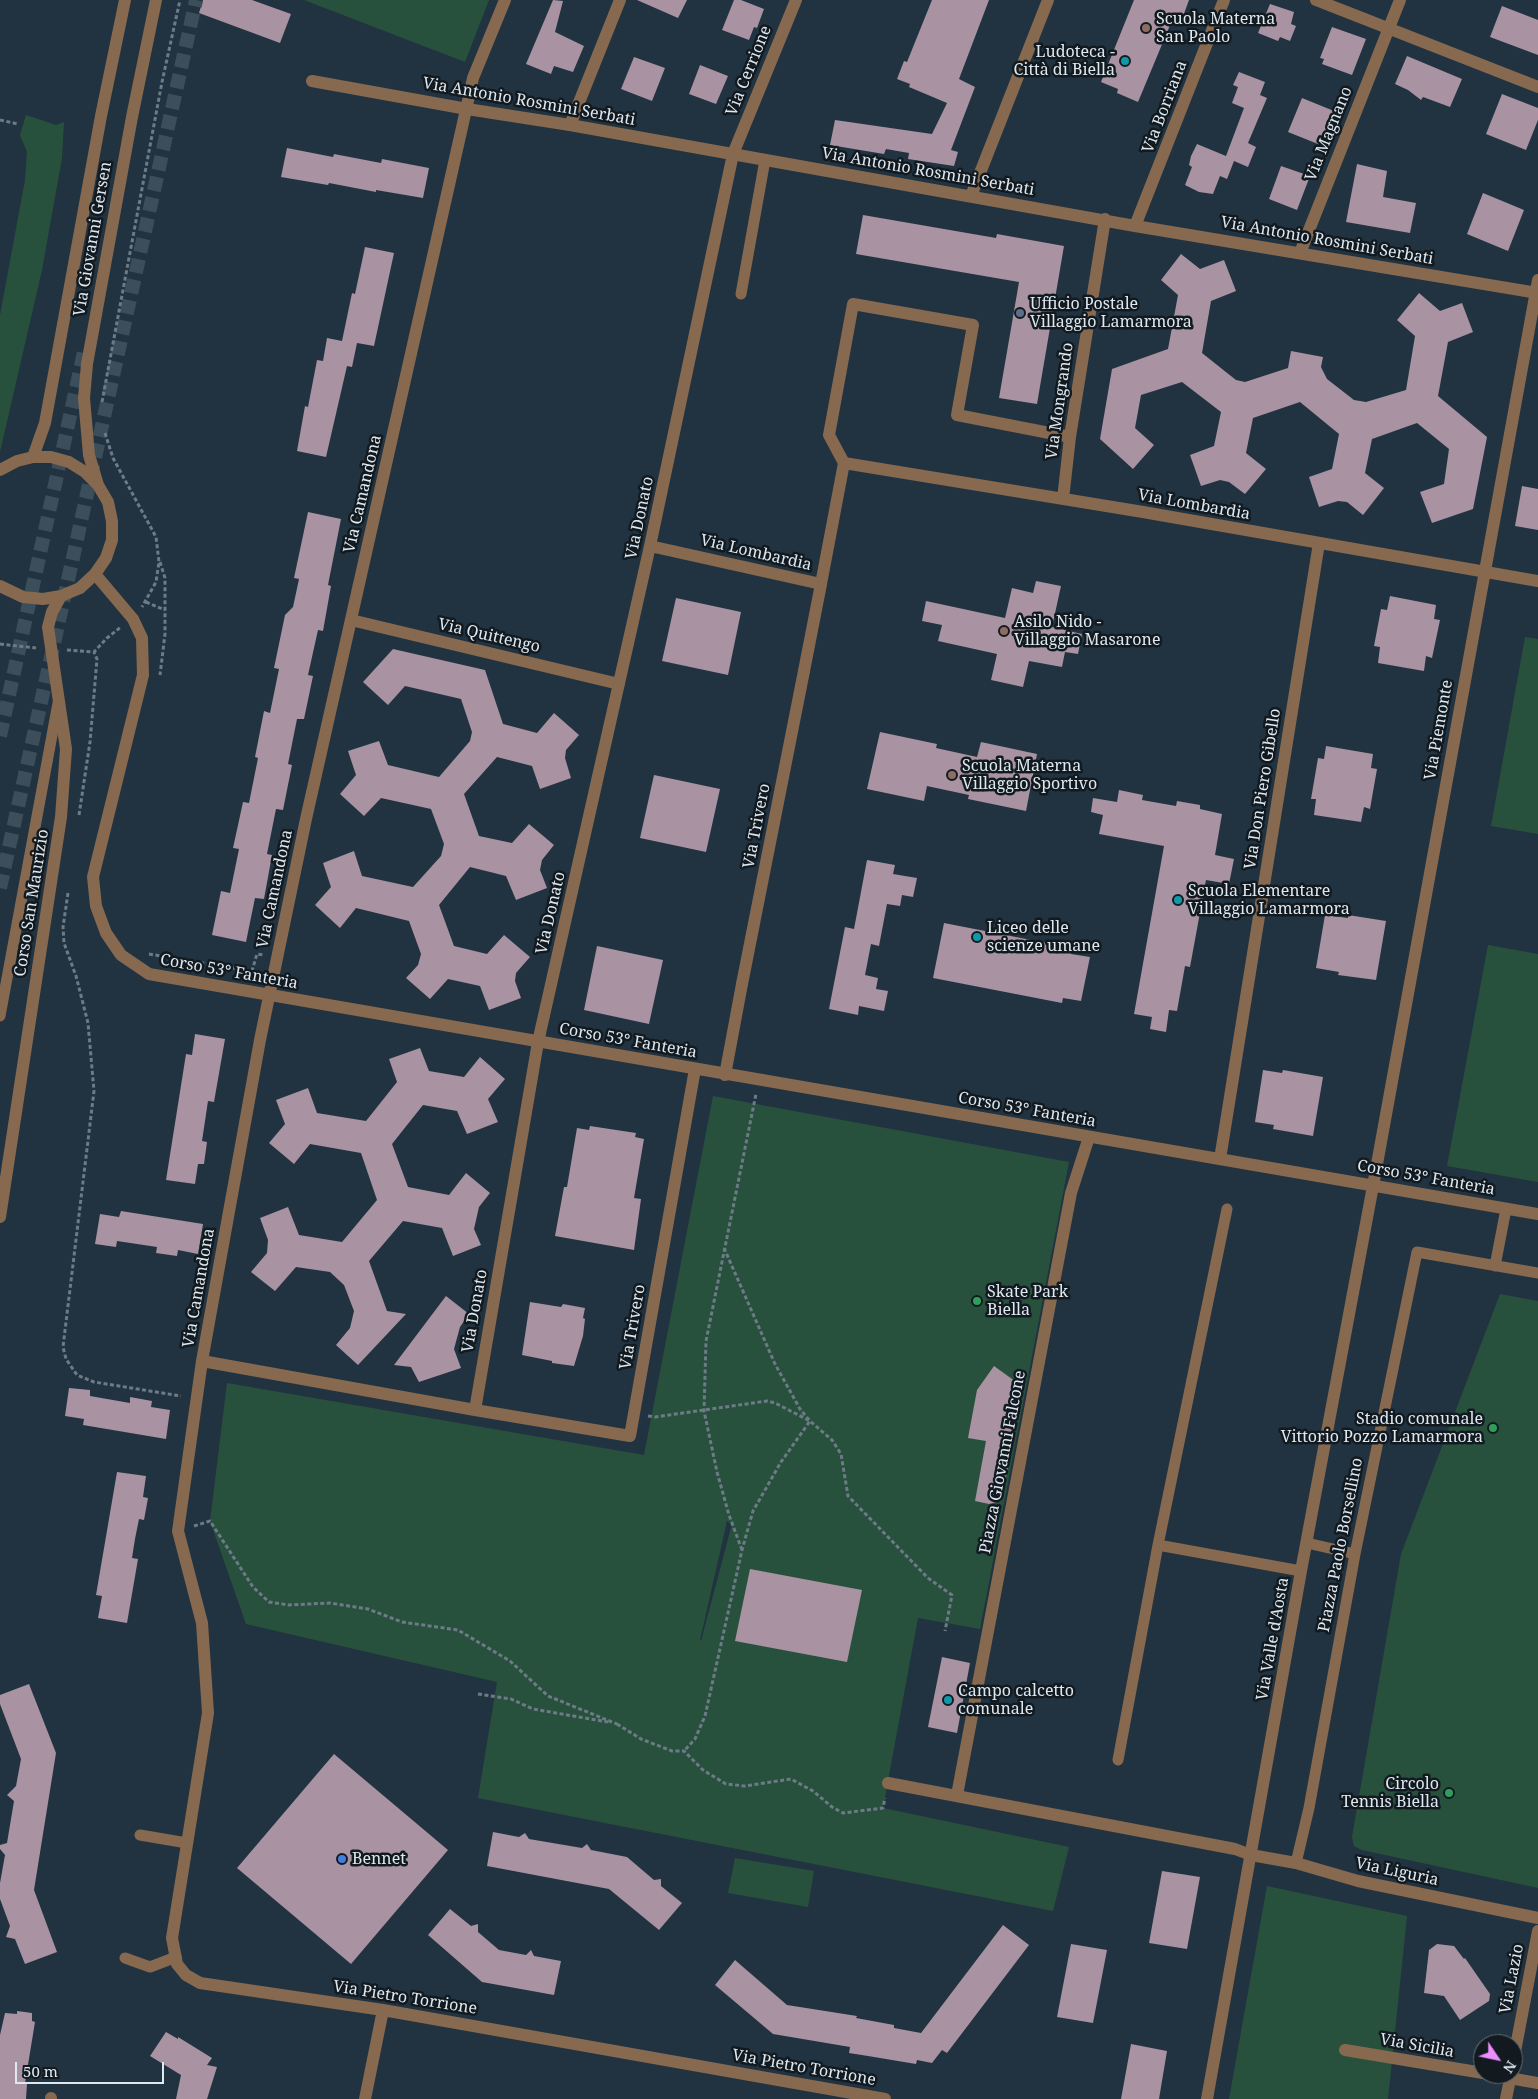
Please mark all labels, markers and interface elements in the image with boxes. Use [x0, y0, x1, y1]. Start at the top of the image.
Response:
place label: Scuola Materna San Paolo [1156, 9, 1275, 47]
marker: Scuola Materna San Paolo [1140, 22, 1152, 34]
street label: Via Cerrione [722, 23, 776, 119]
place label: Ludoteca - Città di Biella [1013, 42, 1115, 80]
marker: Ludoteca - Città di Biella [1119, 55, 1131, 67]
street label: Via Borriana [1139, 58, 1191, 156]
street label: Via Antonio Rosmini Serbati [421, 74, 637, 130]
street label: Via Magnano [1301, 84, 1357, 184]
street label: Via Antonio Rosmini Serbati [820, 144, 1036, 200]
street label: Via Giovanni Gersen [70, 160, 116, 318]
street label: Via Antonio Rosmini Serbati [1219, 213, 1435, 269]
place label: Ufficio Postale Villaggio Lamarmora [1030, 294, 1192, 332]
marker: Ufficio Postale Villaggio Lamarmora [1014, 307, 1026, 319]
street label: Via Mongrando [1042, 341, 1078, 461]
street label: Via Camandona [340, 433, 386, 555]
street label: Via Donato [622, 475, 658, 561]
street label: Via Lombardia [1136, 486, 1252, 524]
street label: Via Lombardia [698, 531, 814, 575]
place label: Asilo Nido - Villaggio Masarone [1014, 612, 1160, 650]
street label: Via Quittengo [436, 615, 542, 657]
marker: Asilo Nido - Villaggio Masarone [998, 625, 1010, 637]
street label: Via Piemonte [1421, 678, 1457, 782]
street label: Via Don Piero Gibello [1241, 707, 1285, 871]
place label: Scuola Materna Villaggio Sportivo [962, 756, 1097, 794]
marker: Scuola Materna Villaggio Sportivo [946, 769, 958, 781]
street label: Via Trivero [739, 782, 775, 870]
street label: Corso San Maurizio [11, 828, 53, 978]
street label: Via Camandona [253, 828, 297, 950]
street label: Via Donato [532, 870, 570, 956]
place label: Scuola Elementare Villaggio Lamarmora [1188, 881, 1350, 919]
marker: Scuola Elementare Villaggio Lamarmora [1172, 894, 1184, 906]
place label: Liceo delle scienze umane [987, 918, 1100, 956]
marker: Liceo delle scienze umane [971, 931, 983, 943]
street label: Corso 53° Fanteria [159, 950, 299, 994]
street label: Corso 53° Fanteria [558, 1019, 698, 1063]
street label: Corso 53° Fanteria [957, 1088, 1097, 1132]
street label: Corso 53° Fanteria [1356, 1156, 1496, 1200]
street label: Via Camandona [179, 1227, 219, 1349]
street label: Via Donato [458, 1268, 492, 1354]
place label: Skate Park Biella [987, 1282, 1068, 1320]
street label: Via Trivero [616, 1283, 650, 1371]
marker: Skate Park Biella [971, 1295, 983, 1307]
street label: Piazza Giovanni Falcone [976, 1369, 1030, 1555]
place label: Stadio comunale Vittorio Pozzo Lamarmora [1281, 1409, 1483, 1447]
marker: Stadio comunale Vittorio Pozzo Lamarmora [1487, 1422, 1499, 1434]
street label: Piazza Paolo Borsellino [1315, 1456, 1367, 1634]
street label: Via Valle d'Aosta [1253, 1576, 1293, 1702]
place label: Campo calcetto comunale [958, 1681, 1074, 1719]
marker: Campo calcetto comunale [942, 1694, 954, 1706]
place label: Circolo Tennis Biella [1341, 1774, 1439, 1812]
marker: Circolo Tennis Biella [1443, 1787, 1455, 1799]
place label: Bennet [352, 1849, 406, 1869]
marker: Bennet [336, 1853, 348, 1865]
street label: Via Liguria [1354, 1854, 1440, 1890]
street label: Via Lazio [1496, 1943, 1528, 2015]
street label: Via Pietro Torrione [332, 1977, 478, 2019]
street label: Via Sicilia [1378, 2030, 1456, 2062]
north arrow [1473, 2034, 1523, 2084]
street label: Via Pietro Torrione [731, 2046, 877, 2090]
scale bar [18, 2052, 166, 2084]
text: N [1499, 2057, 1521, 2077]
text: 50 m [23, 2061, 58, 2081]

